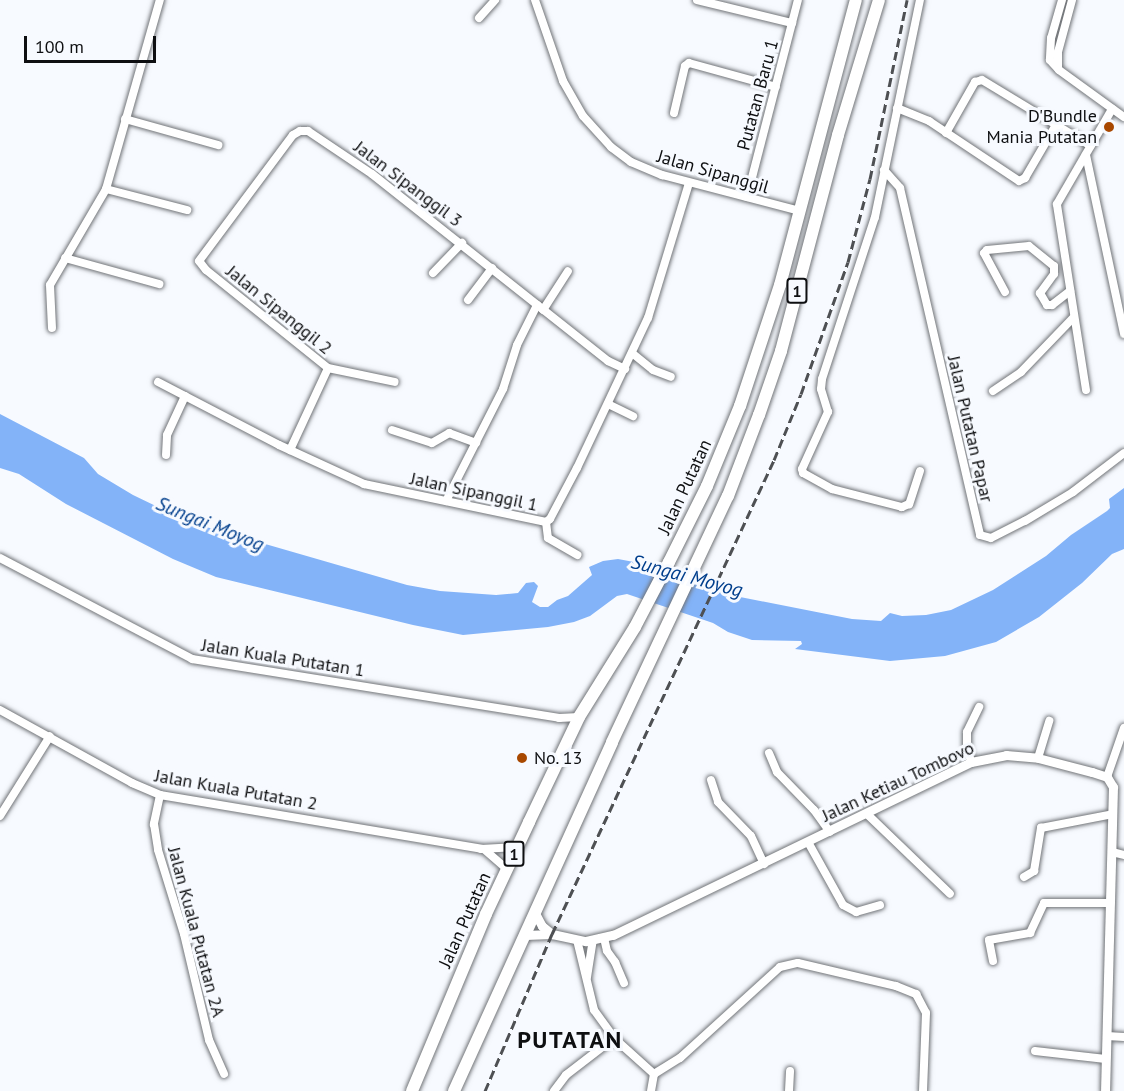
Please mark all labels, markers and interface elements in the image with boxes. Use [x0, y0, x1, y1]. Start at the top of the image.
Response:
scale bar [27, 24, 159, 62]
text: 100 m [35, 35, 84, 58]
street label: Putatan Baru 1 [733, 37, 783, 153]
place label: D'Bundle Mania Putatan [986, 106, 1097, 148]
marker: D'Bundle Mania Putatan [1102, 120, 1116, 134]
street label: Jalan Sipanggil 3 [350, 136, 466, 232]
street label: Jalan Sipanggil [655, 146, 771, 198]
street label: Jalan Sipanggil 2 [222, 261, 336, 359]
road number: 1 [785, 278, 809, 304]
street label: Jalan Putatan Papar [943, 353, 997, 505]
street label: Jalan Putatan [654, 436, 716, 538]
street label: Jalan Sipanggil 1 [408, 468, 540, 516]
water label: Sungai Moyog [153, 491, 267, 557]
water label: Sungai Moyog [629, 550, 745, 602]
street label: Jalan Kuala Putatan 1 [200, 634, 366, 682]
street label: Jalan Ketiau Tombovo [818, 737, 978, 827]
place label: No. 13 [534, 747, 584, 769]
marker: No. 13 [515, 751, 529, 765]
street label: Jalan Kuala Putatan 2 [153, 765, 319, 815]
road number: 1 [502, 841, 526, 867]
street label: Jalan Kuala Putatan 2A [163, 845, 229, 1019]
street label: Jalan Putatan [434, 869, 496, 971]
district label: PUTATAN [517, 1026, 623, 1054]

